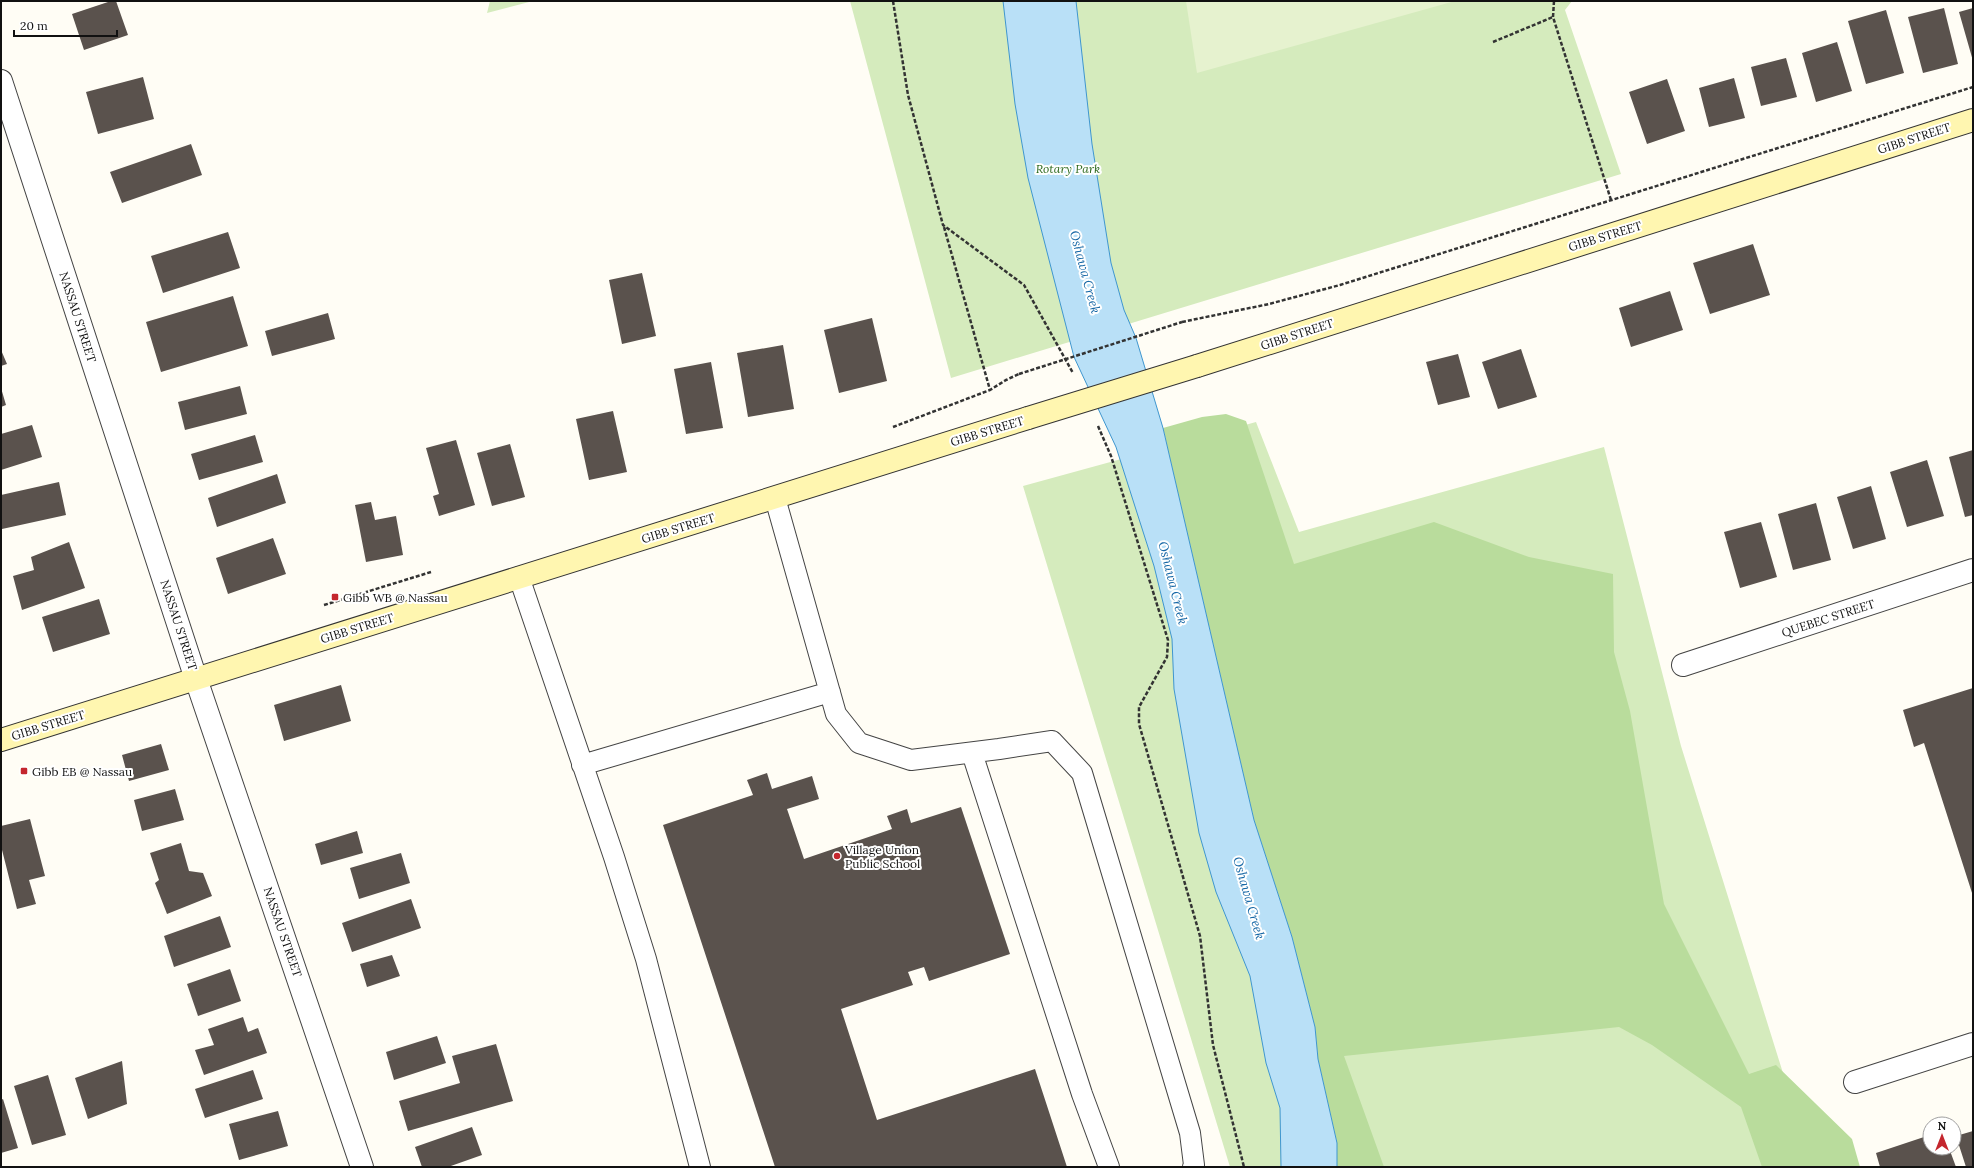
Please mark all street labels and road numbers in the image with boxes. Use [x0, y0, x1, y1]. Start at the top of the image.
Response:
street label: GIBB STREET [1876, 119, 1953, 157]
street label: GIBB STREET [1567, 218, 1644, 254]
street label: NASSAU STREET [56, 270, 100, 364]
street label: GIBB STREET [1259, 315, 1336, 353]
street label: GIBB STREET [949, 413, 1026, 449]
street label: GIBB STREET [640, 510, 717, 546]
street label: NASSAU STREET [157, 578, 201, 672]
street label: QUEBEC STREET [1780, 596, 1877, 640]
street label: GIBB STREET [319, 610, 396, 646]
street label: GIBB STREET [10, 707, 87, 743]
street label: NASSAU STREET [261, 885, 306, 979]

